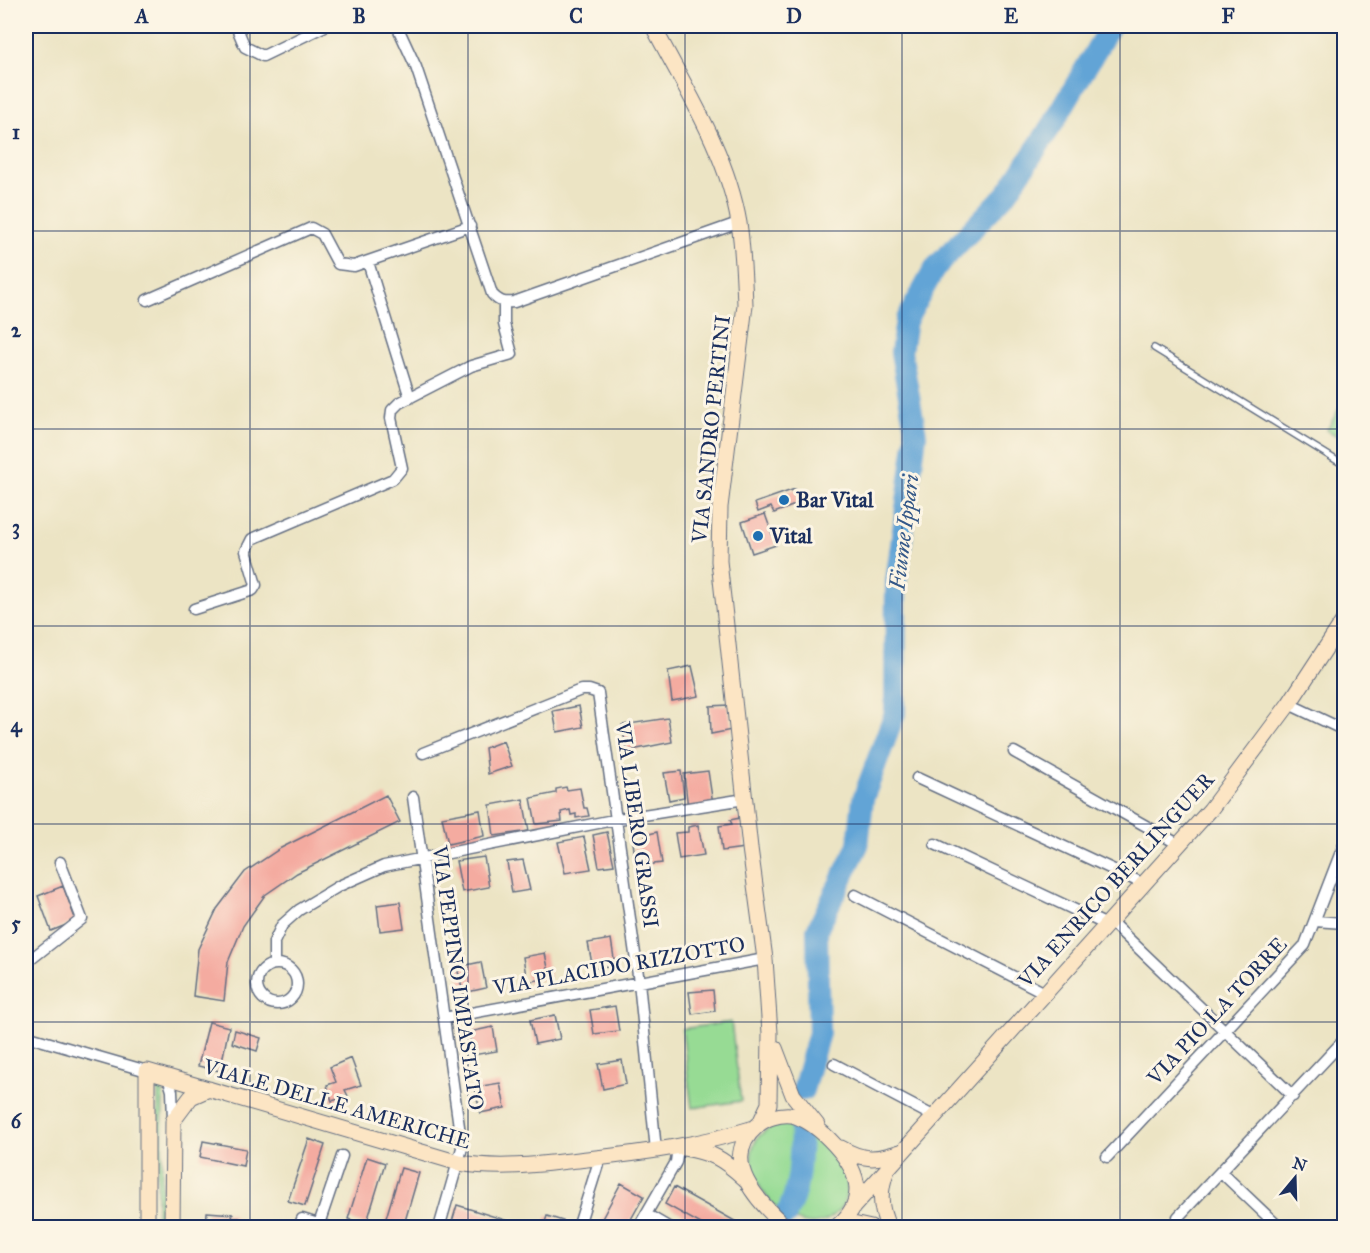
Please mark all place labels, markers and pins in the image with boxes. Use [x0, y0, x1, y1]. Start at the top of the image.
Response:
place label: Bar Vital [796, 487, 875, 513]
marker: Bar Vital [777, 493, 791, 507]
place label: Vital [769, 523, 814, 549]
marker: Vital [751, 529, 765, 543]

